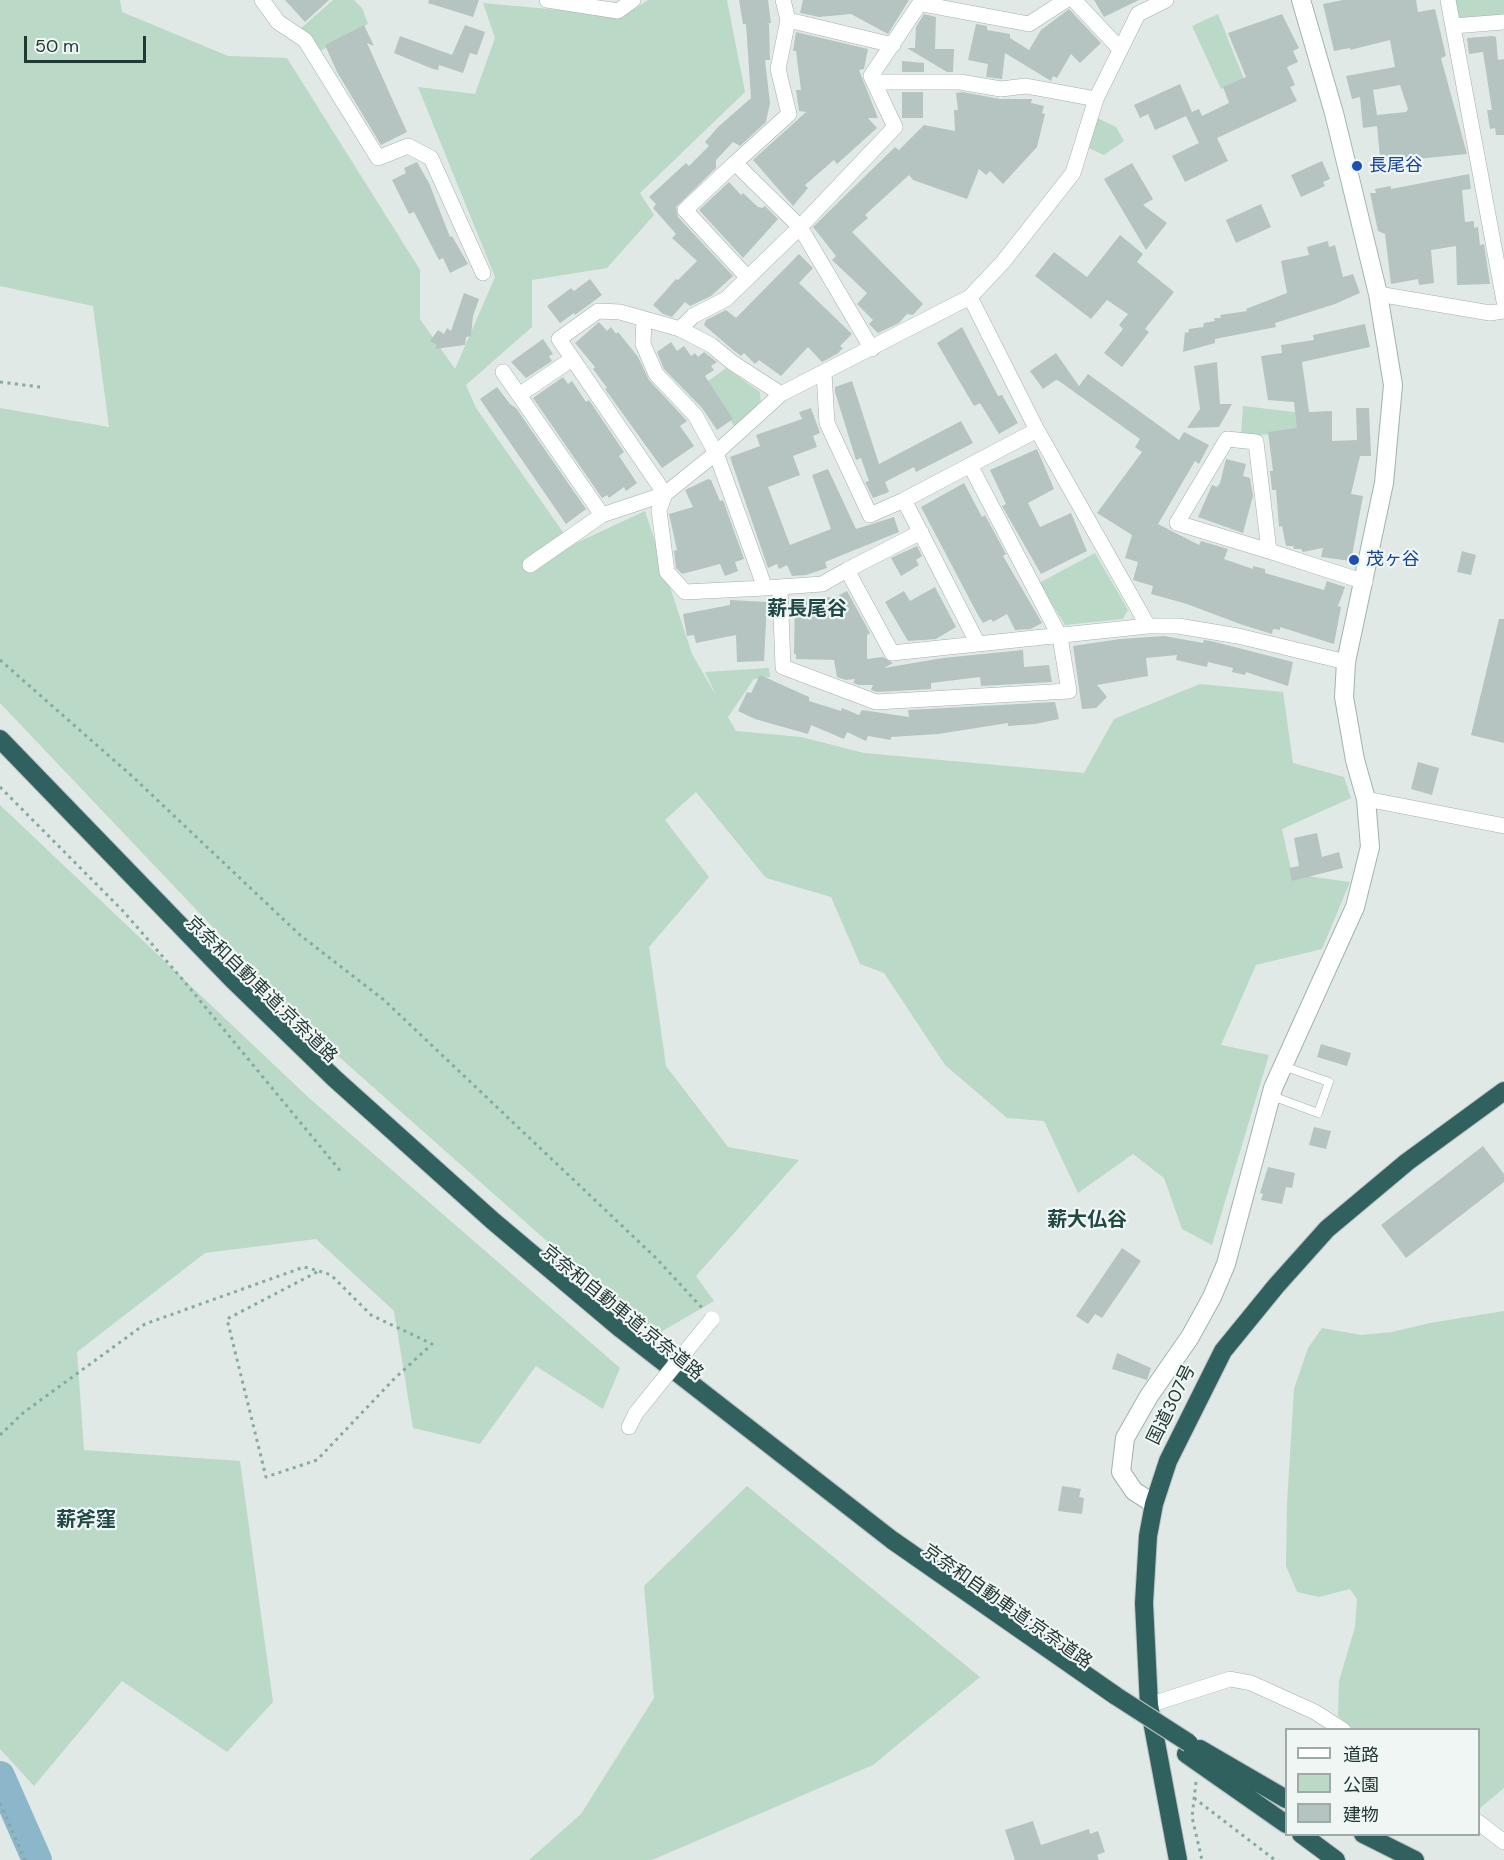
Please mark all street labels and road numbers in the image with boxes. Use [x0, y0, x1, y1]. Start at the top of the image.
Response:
street label: 京奈和自動車道;京奈道路 [181, 912, 341, 1068]
street label: 京奈和自動車道;京奈道路 [537, 1241, 707, 1385]
street label: 国道307号 [1143, 1361, 1201, 1449]
street label: 京奈和自動車道;京奈道路 [918, 1540, 1096, 1674]

